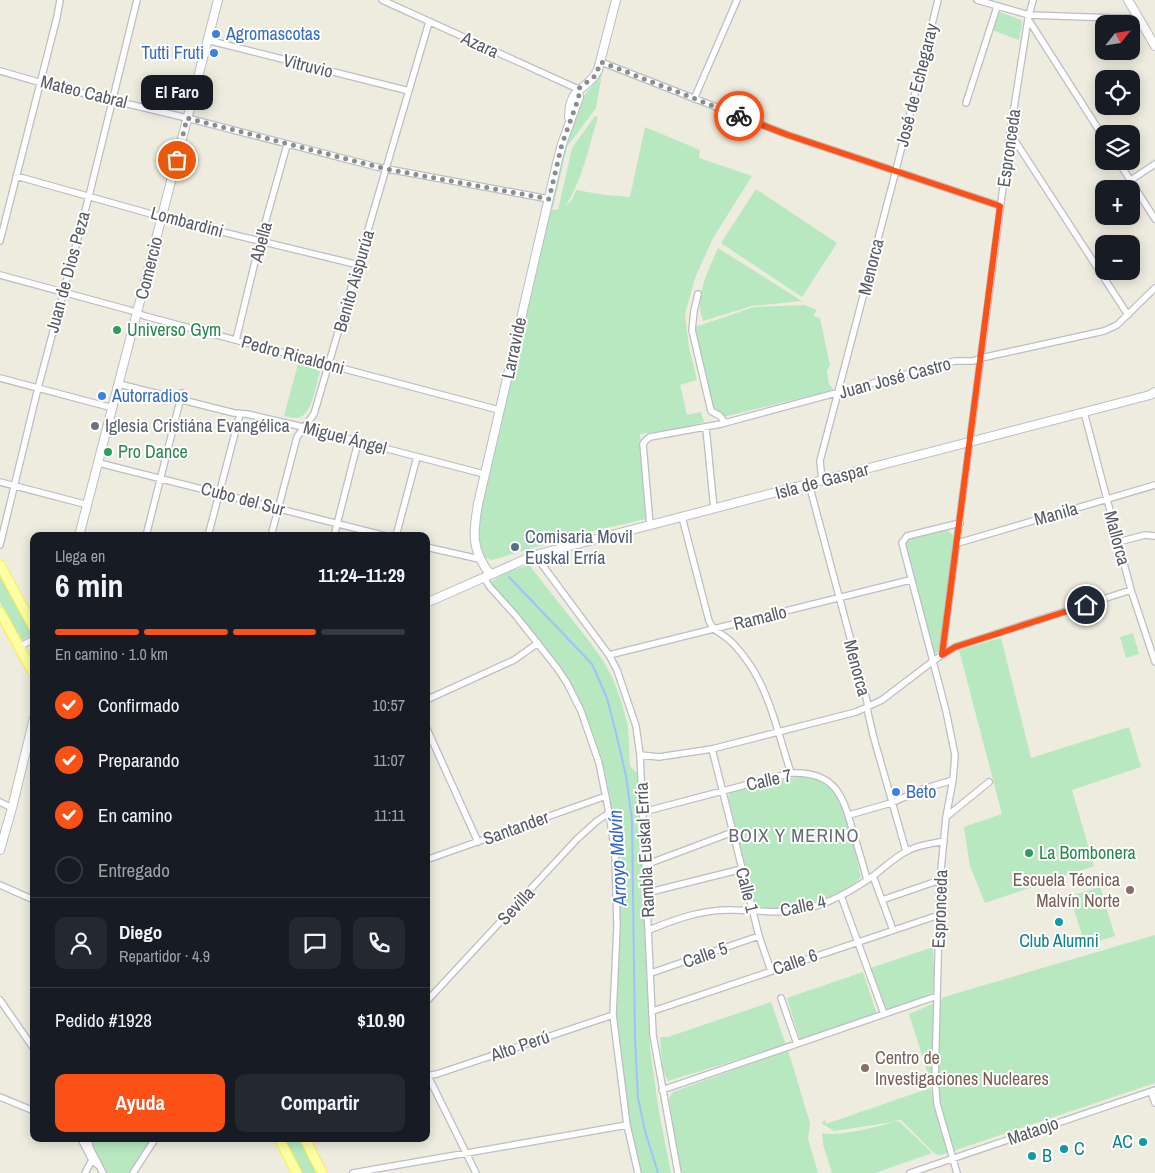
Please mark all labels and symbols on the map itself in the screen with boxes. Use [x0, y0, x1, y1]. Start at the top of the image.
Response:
north arrow [1095, 15, 1140, 60]
street label: José de Echegaray [889, 20, 944, 149]
place label: Agromascotas [225, 21, 320, 46]
street label: Azara [457, 25, 503, 64]
marker: Agromascotas [210, 28, 222, 40]
place label: Tutti Fruti [141, 40, 204, 65]
marker: Tutti Fruti [208, 47, 220, 59]
street label: Vitruvio [281, 47, 336, 84]
street label: Mateo Cabral [38, 69, 130, 114]
callout: El Faro [141, 75, 213, 110]
courier [714, 91, 764, 141]
street label: Espronceda [991, 107, 1026, 189]
pin [156, 139, 198, 181]
street label: Lombardini [148, 200, 226, 243]
street label: Juan de Dios Peza [39, 208, 96, 335]
street label: Abella [243, 219, 278, 266]
street label: Benito Aispurúa [327, 227, 380, 335]
street label: Comercio [129, 234, 168, 302]
street label: Menorca [851, 236, 890, 298]
street label: Larravide [495, 315, 532, 381]
place label: Universo Gym [127, 317, 221, 342]
marker: Universo Gym [111, 324, 123, 336]
street label: Pedro Ricaldoni [239, 329, 347, 380]
street label: Juan José Castro [836, 351, 954, 404]
place label: Autorradios [111, 383, 188, 408]
marker: Autorradios [96, 390, 108, 402]
place label: Iglesia Cristiána Evangélica [105, 413, 290, 438]
street label: Miguel Ángel [301, 414, 390, 461]
marker: Iglesia Cristiána Evangélica [89, 420, 101, 432]
place label: Pro Dance [118, 439, 188, 464]
marker: Pro Dance [102, 446, 114, 458]
street label: Isla de Gaspar [772, 456, 872, 505]
street label: Cubo del Sur [198, 475, 288, 522]
street label: Manila [1031, 495, 1081, 532]
street label: Mallorca [1098, 508, 1137, 568]
place label: Comisaria Movil Euskal Erría [525, 524, 632, 570]
marker: Comisaria Movil Euskal Erría [509, 541, 521, 553]
pin [1065, 584, 1107, 626]
street label: Ramallo [731, 599, 789, 636]
street label: Menorca [838, 637, 877, 699]
street label: Calle 7 [744, 763, 794, 797]
place label: Beto [906, 779, 936, 804]
street label: Rambla Euskal Erría [628, 782, 661, 918]
marker: Beto [890, 786, 902, 798]
street label: Santander [480, 804, 552, 851]
water label: Arroyo Malvín [602, 809, 633, 908]
district label: BOIX Y MERINO [728, 822, 860, 848]
place label: La Bombonera [1039, 840, 1136, 865]
marker: La Bombonera [1023, 847, 1035, 859]
street label: Calle 1 [730, 865, 765, 916]
place label: Escuela Técnica Malvín Norte [1013, 867, 1120, 913]
street label: Espronceda [926, 869, 953, 949]
street label: Sevilla [491, 881, 540, 930]
marker: Escuela Técnica Malvín Norte [1124, 884, 1136, 896]
street label: Calle 4 [778, 889, 828, 923]
marker: Club Alumni [1053, 916, 1065, 928]
place label: Club Alumni [1019, 928, 1099, 953]
street label: Calle 5 [679, 935, 731, 974]
street label: Calle 6 [769, 942, 821, 981]
street label: Alto Perú [486, 1024, 553, 1068]
place label: Centro de Investigaciones Nucleares [875, 1045, 1049, 1091]
marker: Centro de Investigaciones Nucleares [859, 1062, 871, 1074]
street label: Mataojo [1004, 1110, 1062, 1151]
place label: AC [1111, 1129, 1133, 1154]
place label: C [1074, 1136, 1085, 1161]
marker: AC [1137, 1136, 1149, 1148]
place label: B [1042, 1143, 1052, 1168]
marker: C [1058, 1143, 1070, 1155]
marker: B [1026, 1150, 1038, 1162]

